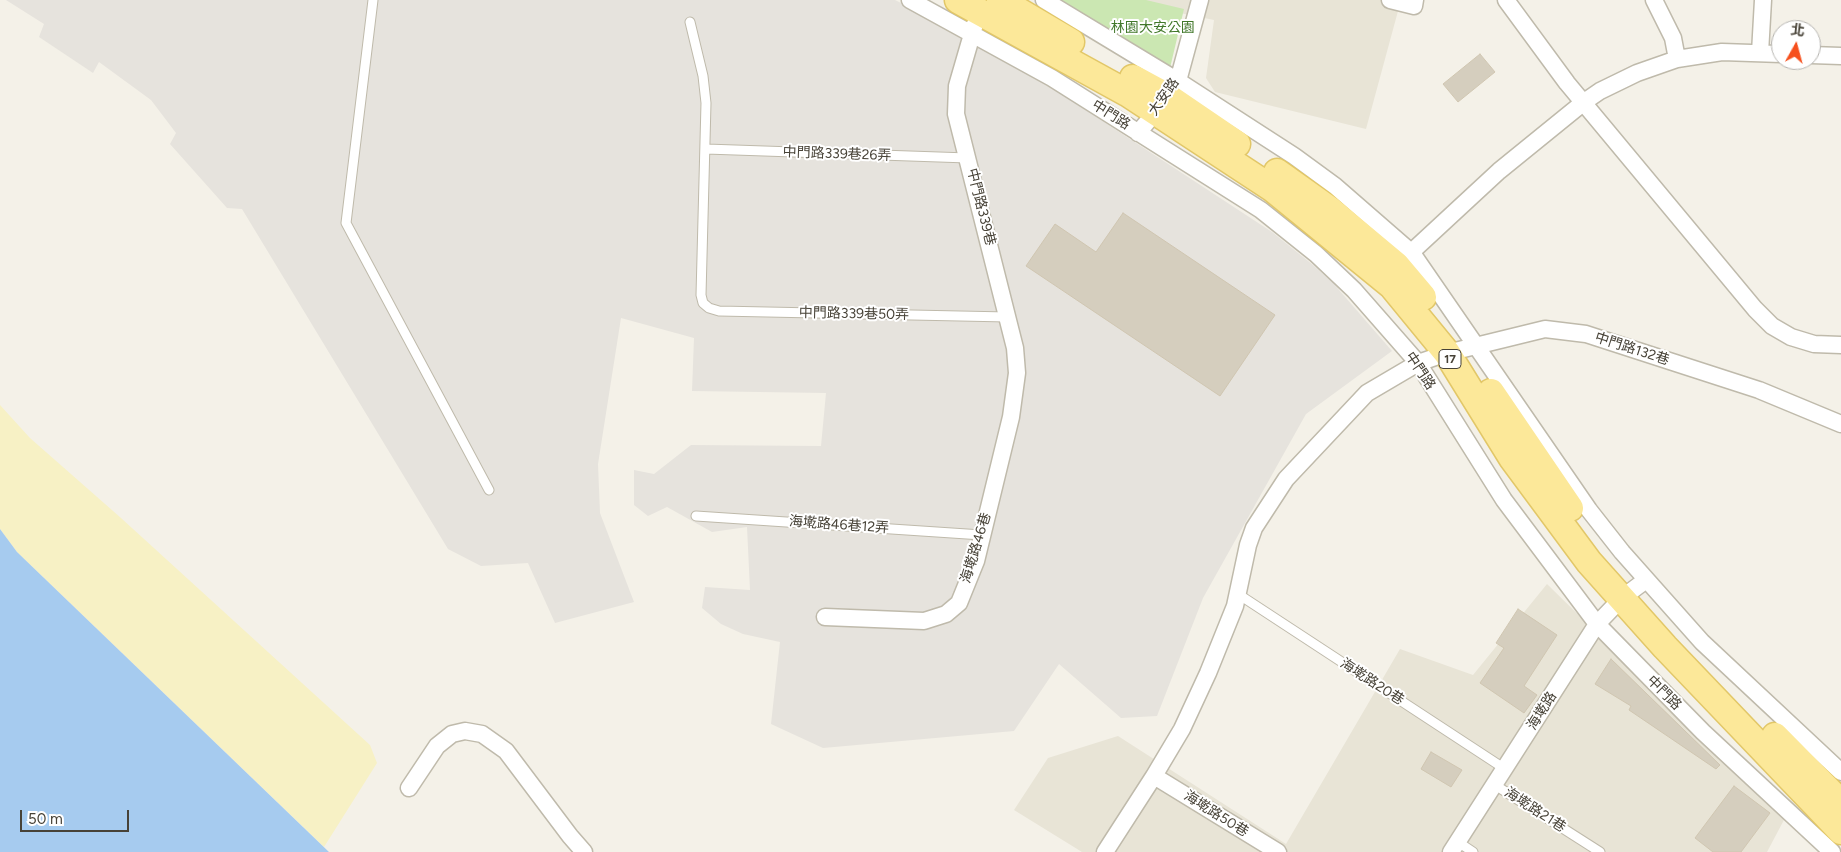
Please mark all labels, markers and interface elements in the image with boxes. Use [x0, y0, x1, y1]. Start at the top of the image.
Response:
park label: 林園大安公園 [1111, 20, 1195, 36]
north arrow [1771, 20, 1821, 70]
text: 北 [1790, 21, 1806, 40]
street label: 大安路 [1145, 75, 1183, 119]
street label: 中門路 [1089, 97, 1133, 133]
street label: 中門路339巷26弄 [782, 144, 892, 164]
street label: 中門路339巷 [963, 167, 999, 247]
street label: 中門路339巷50弄 [799, 305, 909, 323]
street label: 中門路132巷 [1593, 329, 1671, 369]
street label: 中門路 [1401, 349, 1439, 393]
road number: 17 [1439, 349, 1461, 368]
street label: 海墘路46巷 [957, 511, 995, 585]
street label: 海墘路46巷12弄 [788, 513, 890, 537]
street label: 海墘路20巷 [1337, 655, 1407, 709]
street label: 中門路 [1643, 672, 1685, 714]
street label: 海墘路 [1524, 689, 1560, 733]
street label: 海墘路21巷 [1501, 784, 1569, 836]
street label: 海墘路50巷 [1181, 788, 1251, 840]
scale bar [22, 800, 131, 832]
text: 50 m [28, 810, 63, 828]

